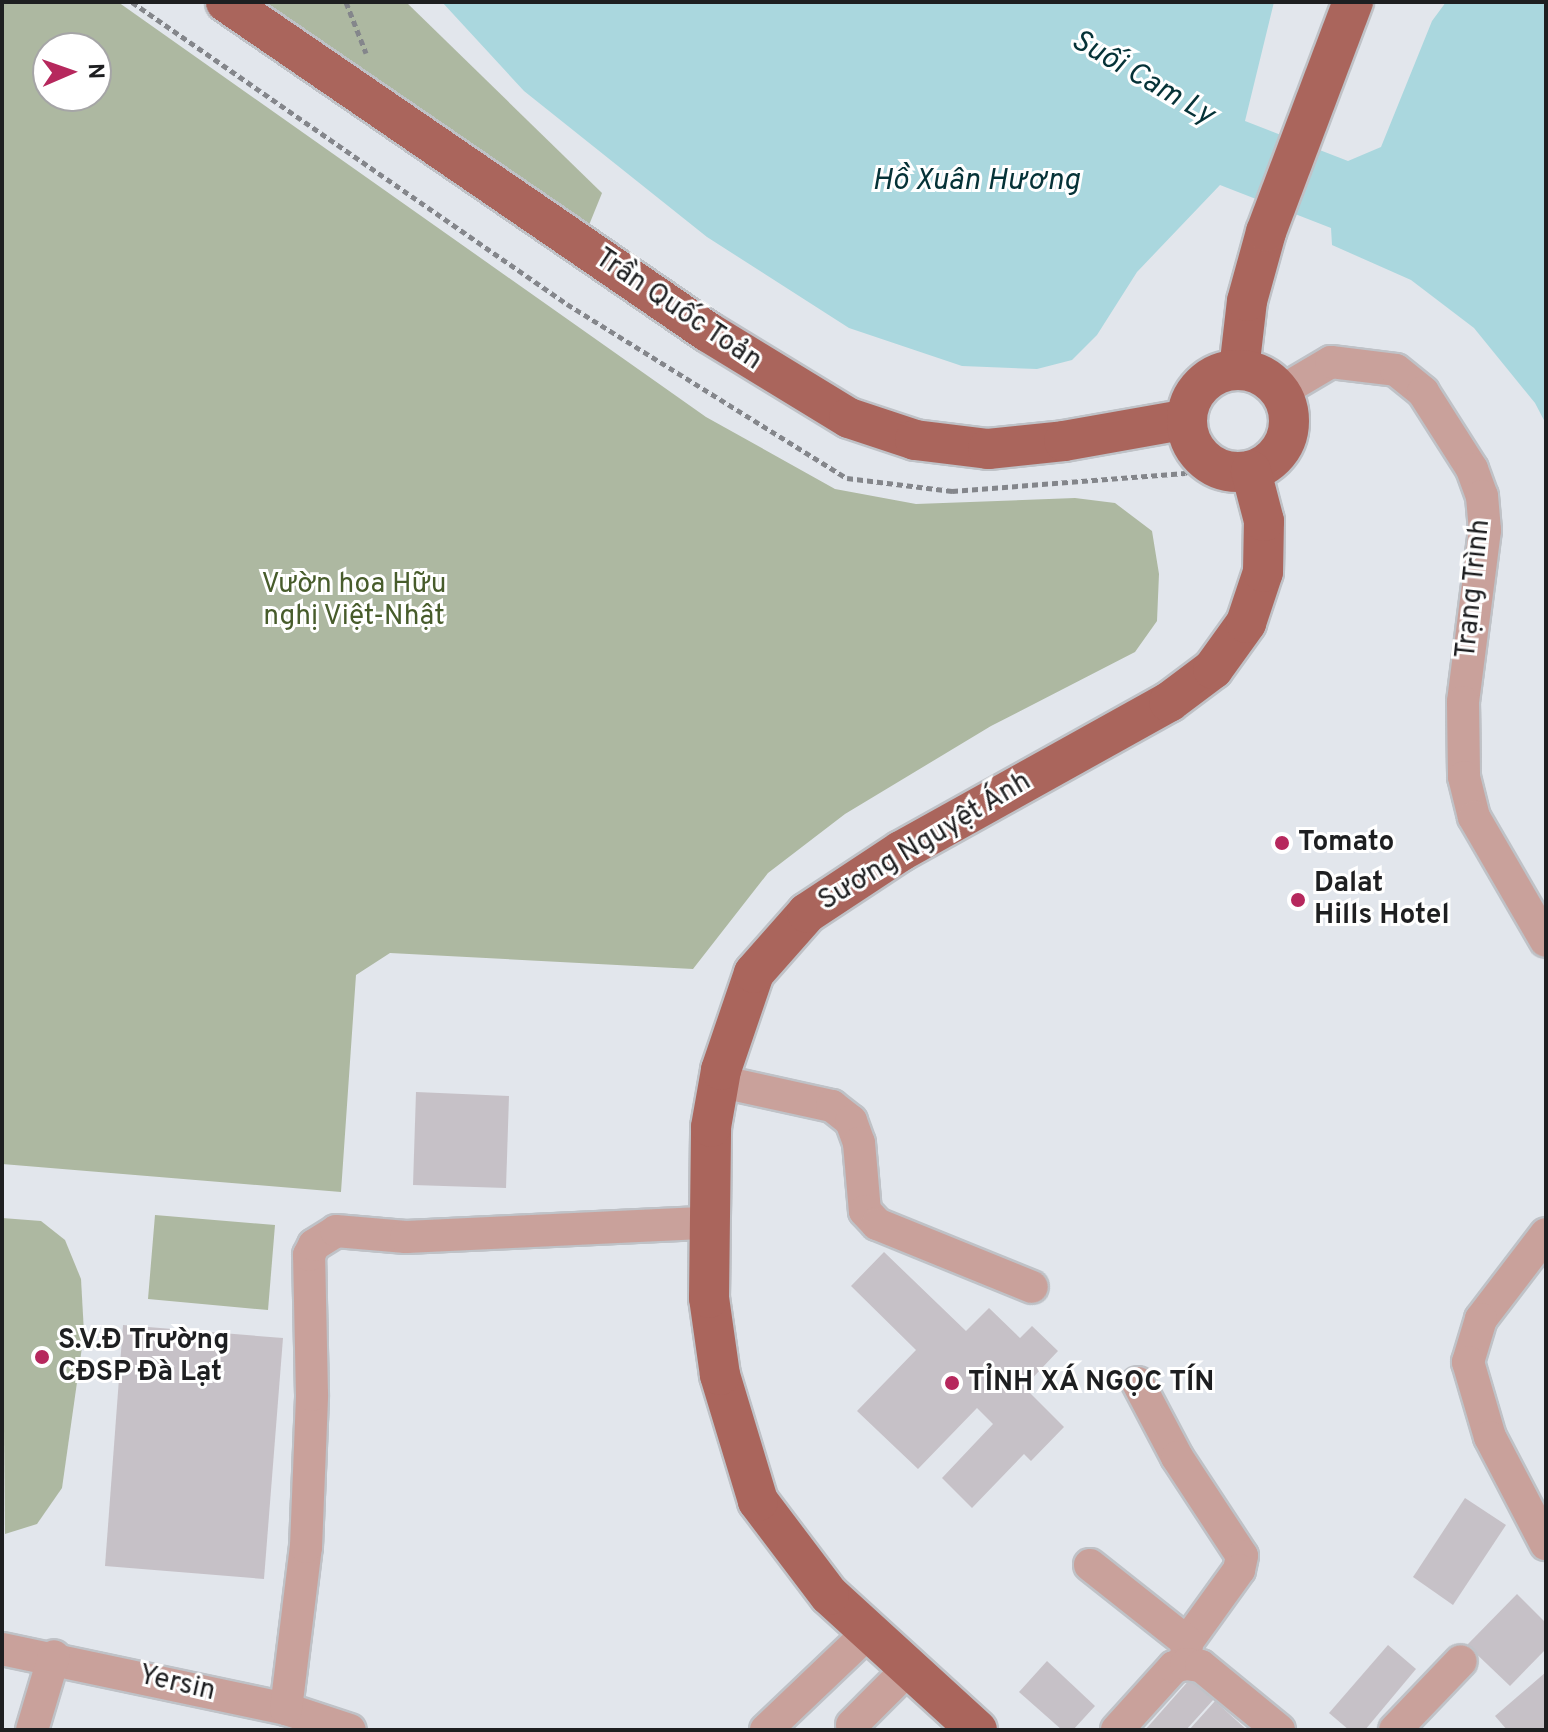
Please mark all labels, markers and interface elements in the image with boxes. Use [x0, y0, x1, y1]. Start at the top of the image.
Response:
water label: Suối Cam Ly [1064, 24, 1220, 134]
north arrow [32, 32, 112, 112]
text: N [81, 63, 108, 80]
water label: Hồ Xuân Hương [872, 164, 1080, 200]
street label: Trần Quốc Toản [588, 242, 768, 378]
street label: Trạng Trình [1450, 517, 1498, 661]
park label: Vườn hoa Hữu nghị Việt-Nhật [262, 568, 446, 634]
street label: Sương Nguyệt Ánh [812, 765, 1038, 919]
place label: Tomato [1298, 826, 1394, 860]
marker: Tomato [1273, 834, 1291, 852]
place label: Dalat Hills Hotel [1314, 867, 1450, 933]
marker: Dalat Hills Hotel [1289, 891, 1307, 909]
place label: S.V.Đ Trường CĐSP Đà Lạt [58, 1324, 229, 1390]
marker: S.V.Đ Trường CĐSP Đà Lạt [33, 1348, 51, 1366]
place label: TỈNH XÁ NGỌC TÍN [968, 1366, 1215, 1400]
marker: TỈNH XÁ NGỌC TÍN [943, 1374, 961, 1392]
street label: Yersin [136, 1659, 218, 1709]

